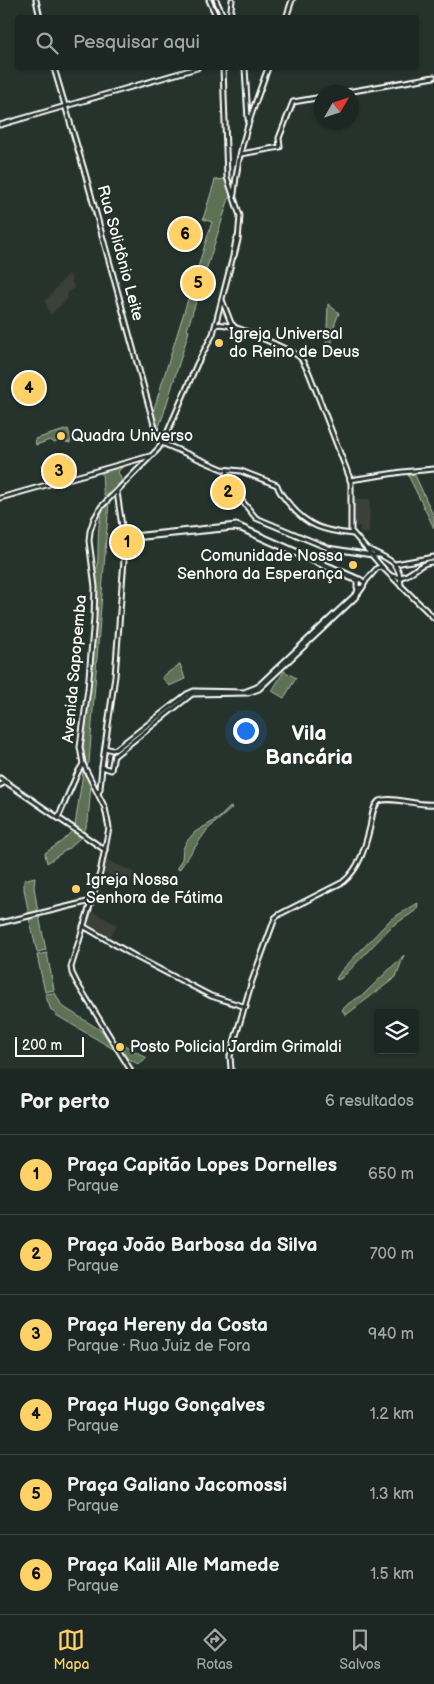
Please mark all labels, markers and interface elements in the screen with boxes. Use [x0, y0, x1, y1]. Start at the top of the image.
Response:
search box [15, 15, 419, 70]
icon: search [33, 29, 61, 57]
text: Pesquisar aqui [73, 31, 200, 54]
north arrow [314, 85, 359, 130]
street label: Rua Solidônio Leite [93, 183, 147, 323]
pin: 6 [169, 215, 201, 253]
pin: 5 [182, 264, 214, 302]
place label: Igreja Universal do Reino de Deus [229, 325, 359, 362]
marker: Igreja Universal do Reino de Deus [213, 337, 225, 349]
pin: 4 [13, 369, 45, 407]
place label: Quadra Universo [71, 427, 193, 446]
marker: Quadra Universo [55, 430, 67, 442]
pin: 3 [43, 452, 75, 490]
pin: 2 [212, 473, 244, 511]
pin: 1 [111, 523, 143, 561]
place label: Comunidade Nossa Senhora da Esperança [177, 547, 343, 584]
marker: Comunidade Nossa Senhora da Esperança [347, 559, 359, 571]
street label: Avenida Sapopemba [59, 594, 91, 744]
your location [233, 718, 259, 744]
district label: Vila Bancária [265, 721, 353, 770]
place label: Igreja Nossa Senhora de Fátima [86, 871, 223, 908]
marker: Igreja Nossa Senhora de Fátima [70, 883, 82, 895]
map controls [374, 1009, 419, 1054]
button: layers [374, 1009, 419, 1054]
scale bar [15, 1034, 84, 1057]
text: 200 m [22, 1037, 62, 1054]
place label: Posto Policial Jardim Grimaldi [130, 1038, 342, 1057]
marker: Posto Policial Jardim Grimaldi [114, 1041, 126, 1053]
text: Por perto [20, 1089, 110, 1114]
text: 6 resultados [325, 1092, 414, 1111]
text: Praça Capitão Lopes Dornelles [67, 1154, 337, 1177]
text: 1 [33, 1165, 39, 1184]
text: 650 m [368, 1165, 414, 1184]
text: Parque [67, 1177, 119, 1196]
text: Praça João Barbosa da Silva [67, 1234, 317, 1257]
text: 2 [31, 1245, 41, 1264]
text: 700 m [370, 1245, 414, 1264]
text: Parque [67, 1257, 119, 1276]
text: Praça Hereny da Costa [67, 1314, 268, 1337]
text: 3 [31, 1325, 41, 1344]
text: 940 m [368, 1325, 414, 1344]
text: Parque · Rua Juiz de Fora [67, 1337, 251, 1356]
text: Praça Hugo Gonçalves [67, 1394, 265, 1417]
text: 4 [31, 1405, 41, 1424]
text: 1.2 km [370, 1405, 414, 1424]
text: Parque [67, 1417, 119, 1436]
text: Praça Galiano Jacomossi [67, 1474, 287, 1497]
text: 5 [31, 1485, 41, 1504]
text: 1.3 km [369, 1485, 414, 1504]
text: Parque [67, 1497, 119, 1516]
text: Praça Kalil Alle Mamede [67, 1554, 279, 1577]
text: 6 [31, 1565, 41, 1584]
text: 1.5 km [370, 1565, 414, 1584]
text: Parque [67, 1577, 119, 1596]
tab: Mapa [53, 1626, 89, 1673]
tab: Rotas [196, 1626, 233, 1673]
tab: Salvos [340, 1626, 381, 1673]

